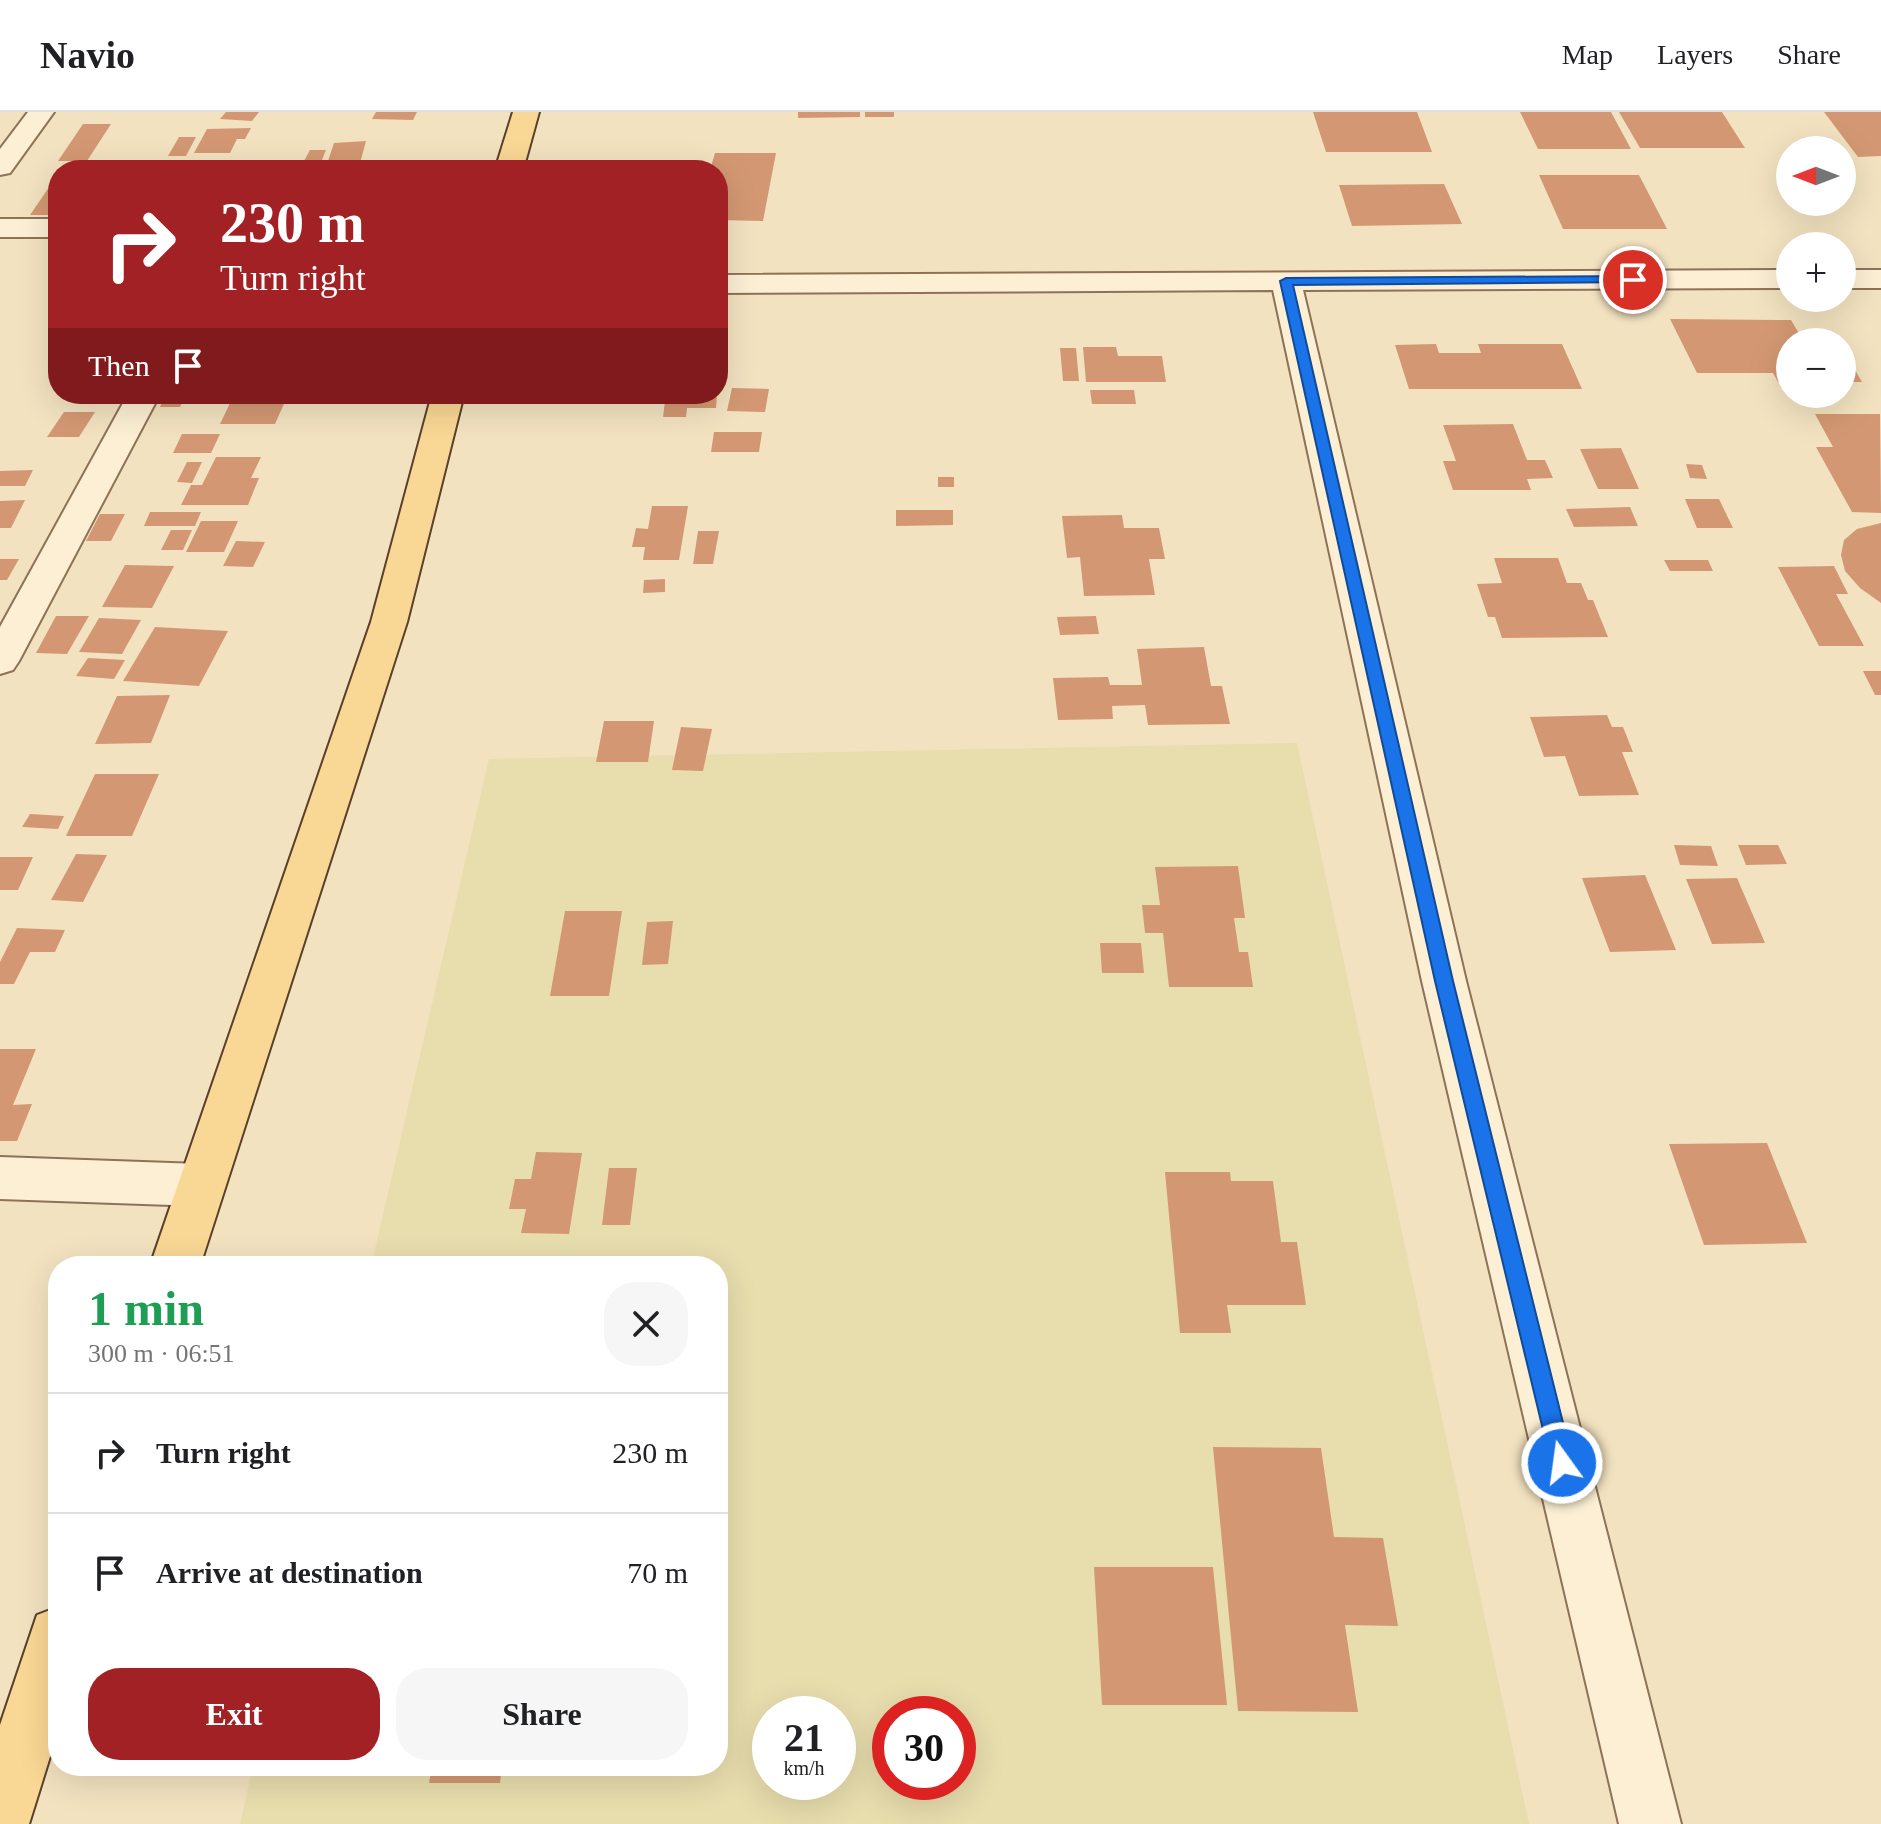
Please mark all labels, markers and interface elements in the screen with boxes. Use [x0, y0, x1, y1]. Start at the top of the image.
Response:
text: Navio [40, 34, 135, 76]
text: Map [1562, 39, 1613, 70]
text: Layers [1657, 39, 1733, 70]
text: Share [1777, 39, 1841, 70]
north arrow [1776, 136, 1856, 216]
map controls [1776, 136, 1856, 408]
icon: right [88, 192, 192, 296]
text: 230 m [220, 192, 365, 254]
button: + [1776, 232, 1856, 312]
pin [1599, 246, 1667, 314]
text: Turn right [220, 258, 366, 298]
icon: arrive [1611, 258, 1655, 302]
button: − [1776, 328, 1856, 408]
icon: arrive [166, 344, 210, 388]
text: Then [88, 349, 150, 382]
text: 1 min [88, 1282, 204, 1335]
button: close [604, 1282, 688, 1366]
text: 300 m · 06:51 [88, 1339, 235, 1368]
position arrow [1520, 1421, 1604, 1505]
icon: right [88, 1431, 132, 1475]
text: Turn right [156, 1436, 291, 1469]
text: 230 m [612, 1436, 688, 1469]
icon: arrive [88, 1551, 132, 1595]
text: Arrive at destination [156, 1556, 423, 1589]
text: 70 m [627, 1556, 688, 1589]
button: Exit [88, 1668, 380, 1760]
button: Share [396, 1668, 688, 1760]
speed limit sign: 30 [872, 1696, 976, 1800]
text: 21 [784, 1715, 824, 1760]
text: km/h [783, 1757, 825, 1779]

